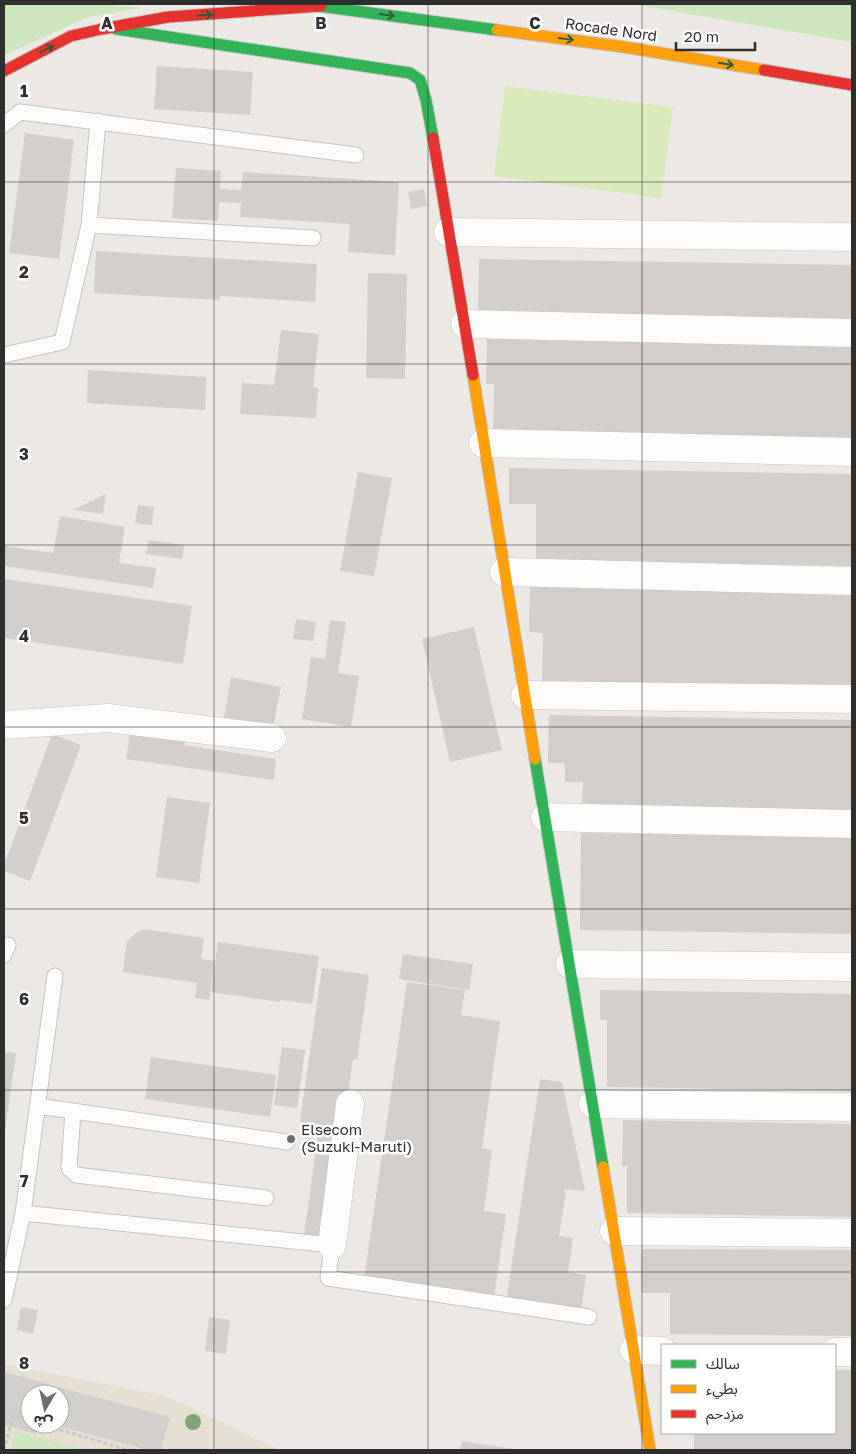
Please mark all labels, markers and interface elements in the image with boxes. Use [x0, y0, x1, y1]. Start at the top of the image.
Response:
one-way arrow [196, 10, 212, 19]
one-way arrow [379, 10, 395, 20]
text: A [101, 13, 113, 33]
text: B [315, 13, 327, 33]
text: C [529, 13, 541, 33]
street label: Rocade Nord [564, 14, 658, 44]
scale bar [676, 20, 755, 52]
text: 20 m [684, 27, 719, 45]
one-way arrow [557, 34, 573, 44]
one-way arrow [39, 44, 54, 53]
one-way arrow [718, 59, 734, 69]
text: 1 [20, 81, 28, 101]
text: 2 [19, 262, 29, 282]
text: 3 [19, 444, 29, 464]
text: 4 [19, 626, 29, 646]
text: 5 [19, 808, 29, 828]
text: 6 [19, 989, 29, 1009]
place label: Elsecom (Suzuki-Maruti) [301, 1120, 412, 1155]
marker: Elsecom (Suzuki-Maruti) [285, 1133, 297, 1145]
text: 7 [20, 1171, 29, 1191]
legend [661, 1344, 836, 1434]
text: 8 [19, 1353, 29, 1373]
text: سالك [706, 1354, 740, 1372]
text: بطيء [706, 1379, 738, 1400]
north arrow [20, 1384, 70, 1434]
text: مزدحم [706, 1404, 744, 1425]
text: ش [32, 1412, 54, 1432]

